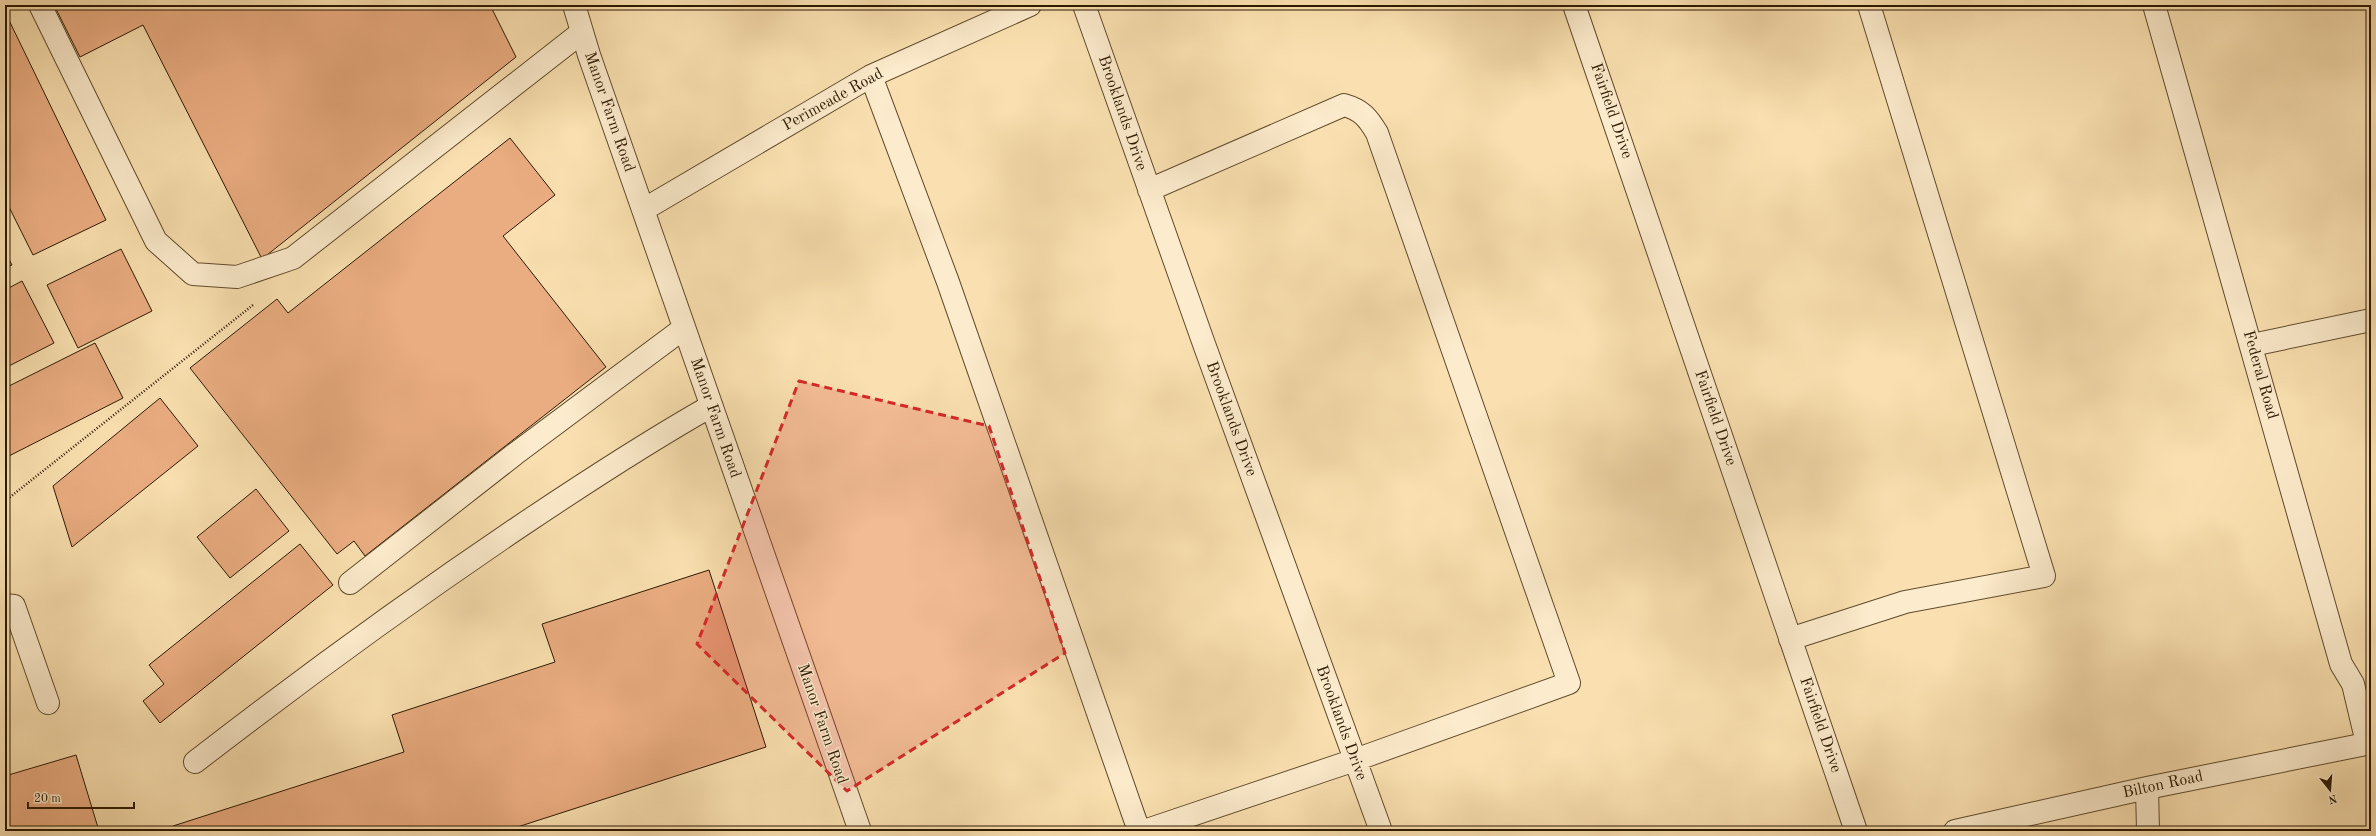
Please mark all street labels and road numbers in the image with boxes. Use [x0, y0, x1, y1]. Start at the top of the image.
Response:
street label: Manor Farm Road [581, 50, 637, 174]
street label: Brooklands Drive [1095, 53, 1149, 173]
street label: Fairfield Drive [1587, 61, 1635, 161]
street label: Perimeade Road [780, 66, 886, 134]
street label: Federal Road [2240, 329, 2280, 421]
street label: Manor Farm Road [687, 356, 743, 480]
street label: Brooklands Drive [1203, 359, 1259, 479]
street label: Fairfield Drive [1691, 368, 1739, 468]
street label: Manor Farm Road [794, 662, 850, 786]
street label: Brooklands Drive [1313, 663, 1369, 783]
street label: Fairfield Drive [1796, 675, 1844, 775]
street label: Bilton Road [2121, 769, 2205, 801]

